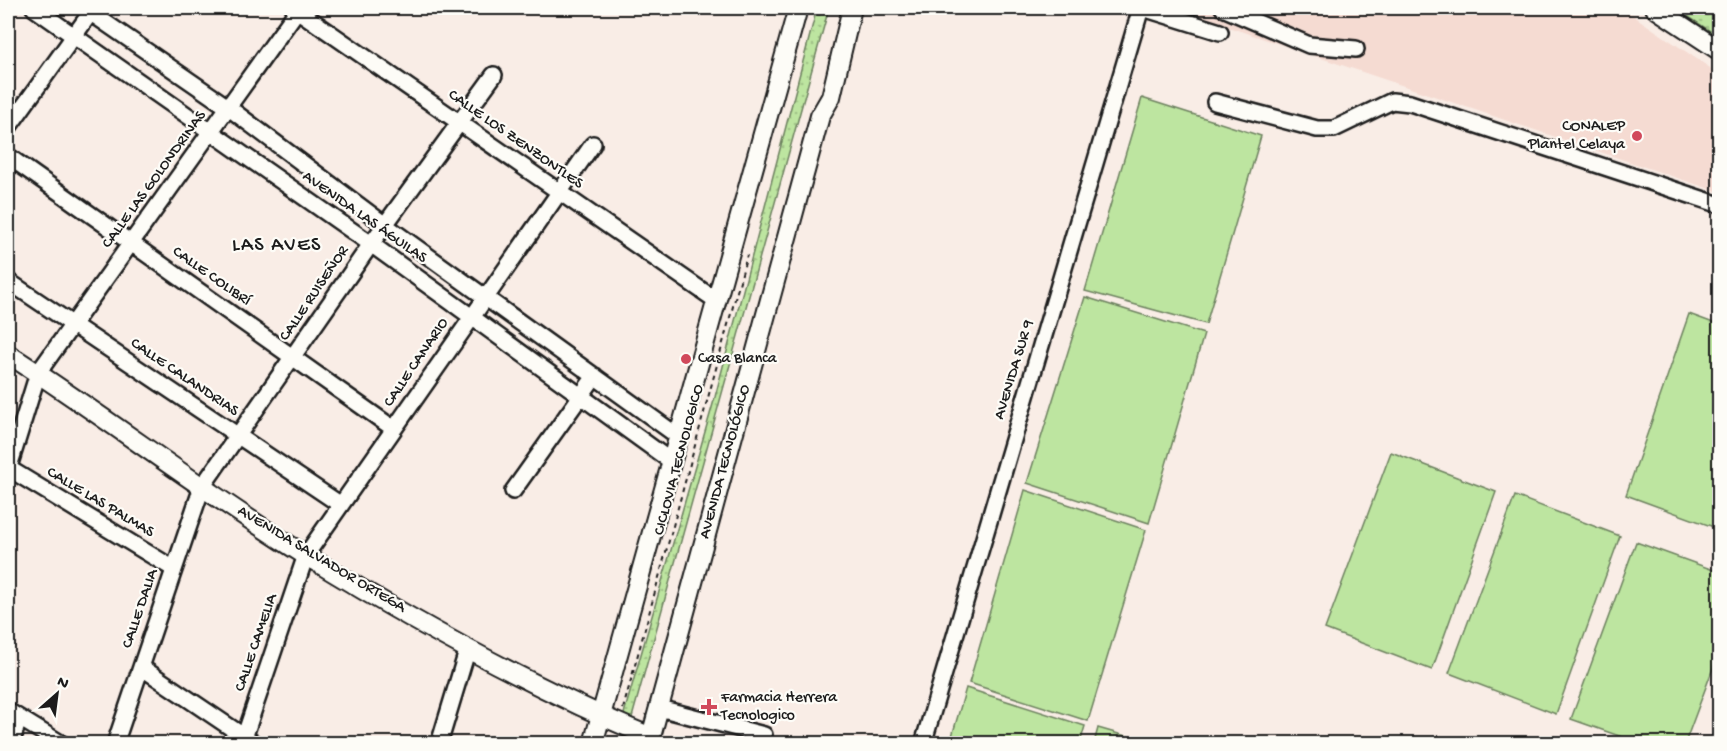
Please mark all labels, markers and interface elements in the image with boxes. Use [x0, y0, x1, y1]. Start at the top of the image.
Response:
street label: CALLE LOS ZENZONTLES [444, 86, 587, 194]
street label: CALLE LAS GOLONDRINAS [99, 107, 212, 253]
place label: CONALEP Plantel Celaya [1527, 118, 1626, 155]
marker: CONALEP Plantel Celaya [1630, 129, 1644, 143]
street label: AVENIDA LAS ÁGUILAS [298, 167, 431, 269]
district label: LAS AVES [232, 235, 322, 258]
street label: CALLE COLIBRÍ [168, 242, 255, 311]
street label: CALLE RUISEÑOR [275, 242, 354, 345]
street label: CALLE CANARIO [380, 315, 454, 411]
street label: AVENIDA SUR 9 [991, 318, 1039, 422]
street label: CALLE CALANDRIAS [126, 335, 242, 422]
place label: Casa Blanca [698, 350, 778, 369]
marker: Casa Blanca [679, 352, 693, 366]
street label: CICLOVIA TECNOLOGICO [651, 382, 709, 537]
street label: AVENIDA TECNOLÓGICO [696, 382, 756, 541]
street label: CALLE LAS PALMAS [43, 463, 158, 543]
street label: AVENIDA SALVADOR ORTEGA [233, 502, 410, 619]
street label: CALLE DALIA [119, 565, 164, 651]
street label: CALLE CAMELIA [231, 590, 283, 694]
north arrow [27, 664, 87, 724]
text: N [53, 673, 72, 695]
place label: Farmacia Herrera Tecnologico [720, 689, 838, 726]
marker: Farmacia Herrera Tecnologico [702, 700, 716, 714]

